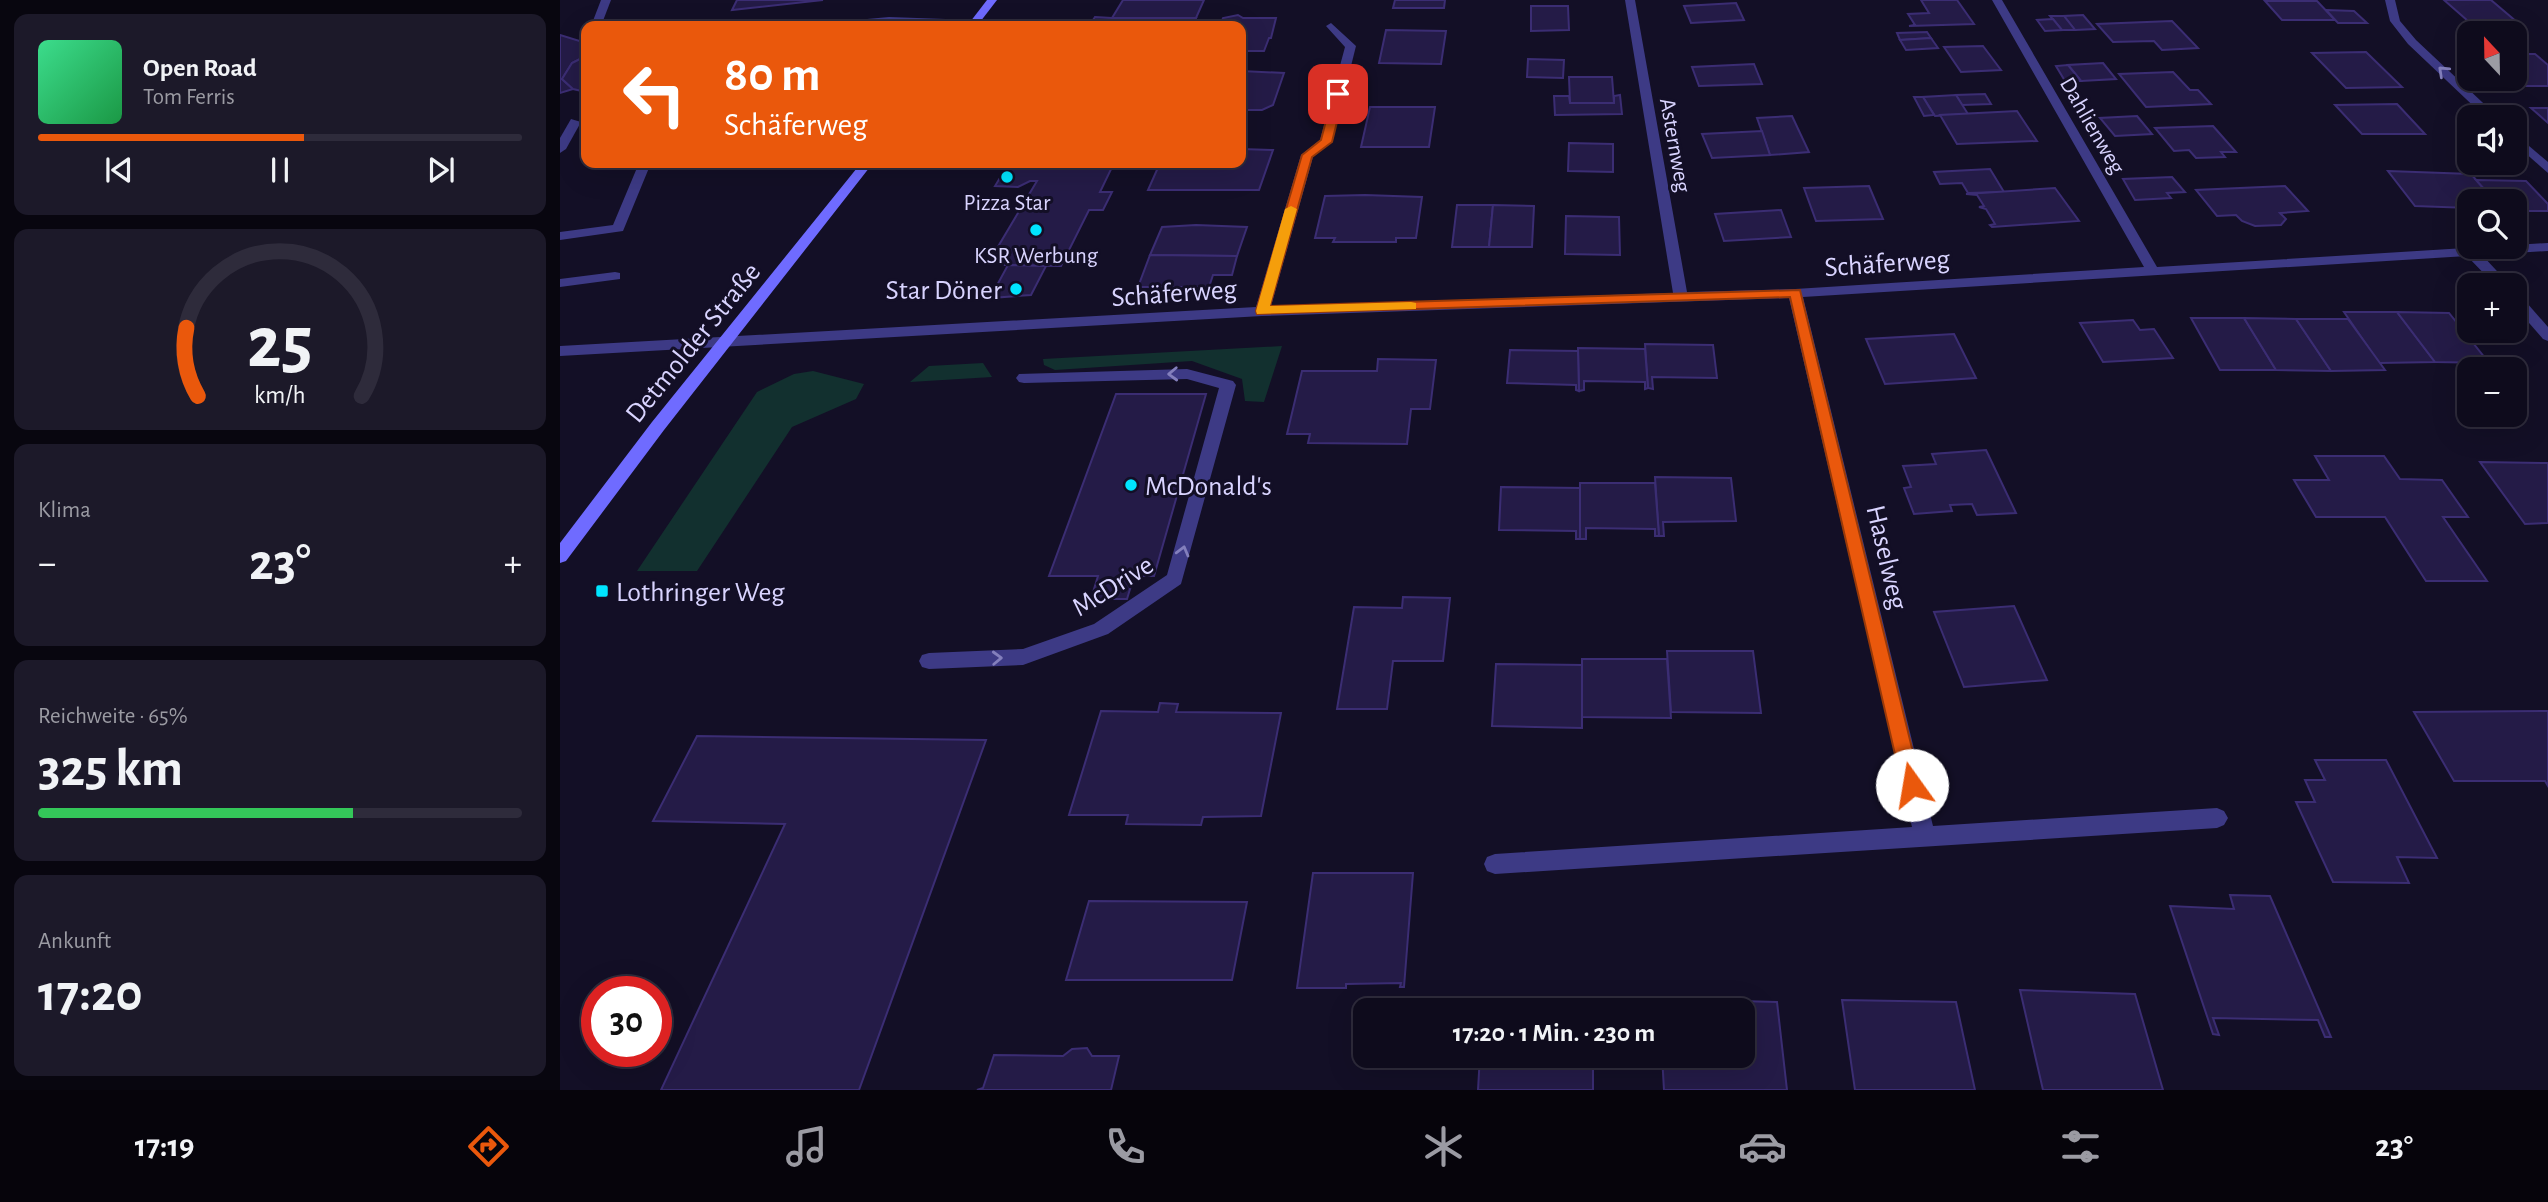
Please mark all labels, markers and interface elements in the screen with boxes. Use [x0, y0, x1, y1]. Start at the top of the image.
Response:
north arrow [2457, 21, 2527, 91]
map controls [2457, 21, 2527, 427]
icon: left [609, 49, 700, 140]
text: 80 m [724, 51, 821, 100]
text: Open Road [143, 55, 257, 81]
pin [1308, 64, 1368, 124]
one-way arrow [2438, 66, 2451, 79]
street label: Dahlienweg [2055, 73, 2129, 179]
icon: arrive [1319, 75, 1357, 113]
text: Tom Ferris [143, 86, 235, 109]
street label: Asternweg [1655, 96, 1694, 195]
button: sound [2457, 105, 2527, 175]
text: Schäferweg [724, 109, 868, 141]
icon: previous [100, 151, 138, 189]
icon: pause [261, 151, 299, 189]
icon: next [422, 151, 460, 189]
marker: Pizza Star [999, 169, 1015, 185]
button: search [2457, 189, 2527, 259]
place label: Pizza Star [964, 192, 1051, 215]
marker: KSR Werbung [1028, 222, 1044, 238]
place label: KSR Werbung [974, 245, 1099, 268]
street label: Schäferweg [1823, 246, 1951, 282]
street label: Detmolder Straße [621, 258, 766, 428]
button: + [2457, 273, 2527, 343]
street label: Schäferweg [1110, 276, 1238, 312]
place label: Star Döner [886, 277, 1002, 305]
marker: Star Döner [1008, 281, 1024, 297]
text: 25 [247, 308, 313, 381]
button: − [2457, 357, 2527, 427]
one-way arrow [1168, 366, 1178, 382]
text: km/h [254, 383, 306, 408]
place label: McDonald's [1145, 473, 1272, 501]
marker: McDonald's [1123, 477, 1139, 493]
text: Klima [38, 499, 91, 522]
street label: Haselweg [1860, 502, 1912, 613]
text: 23° [249, 537, 311, 589]
text: − [38, 545, 56, 583]
text: + [504, 545, 522, 583]
one-way arrow [1174, 545, 1189, 557]
street label: McDrive [1068, 551, 1159, 622]
place label: Lothringer Weg [616, 579, 785, 607]
marker: Lothringer Weg [594, 583, 610, 599]
one-way arrow [992, 651, 1003, 666]
text: Reichweite · 65% [38, 705, 188, 728]
text: 325 km [38, 743, 183, 795]
position arrow [1875, 748, 1949, 822]
text: Ankunft [38, 930, 111, 953]
text: 17:20 [38, 968, 143, 1020]
speed limit sign: 30 [581, 976, 672, 1067]
text: 17:20 · 1 Min. · 230 m [1453, 1020, 1655, 1046]
icon: directions [464, 1122, 513, 1171]
icon: music [782, 1122, 831, 1171]
icon: phone [1101, 1122, 1150, 1171]
icon: climate [1419, 1122, 1468, 1171]
icon: car [1738, 1122, 1787, 1171]
icon: filters [2056, 1122, 2105, 1171]
text: 17:19 [135, 1130, 194, 1162]
text: 23° [2375, 1130, 2413, 1162]

